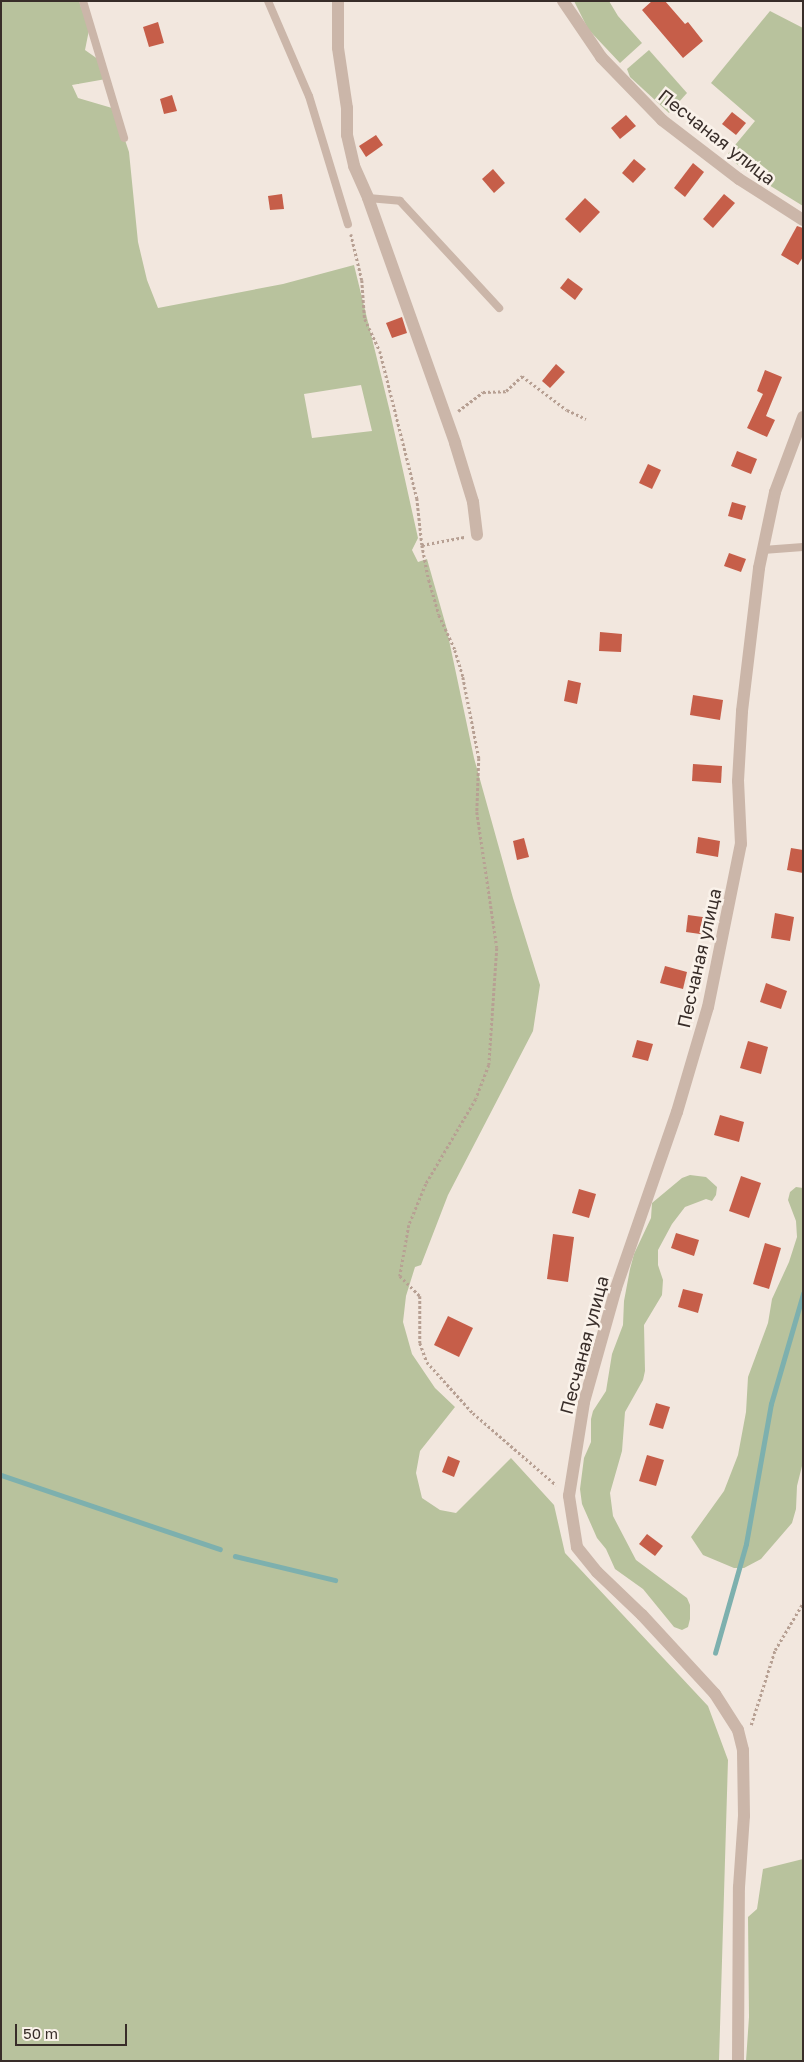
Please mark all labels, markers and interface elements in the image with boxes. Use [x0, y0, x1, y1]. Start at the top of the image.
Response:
street label: Песчаная улица [654, 85, 780, 189]
street label: Песчаная улица [672, 886, 726, 1030]
street label: Песчаная улица [555, 1273, 613, 1417]
scale bar [18, 2014, 130, 2046]
text: 50 m [23, 2024, 58, 2042]

